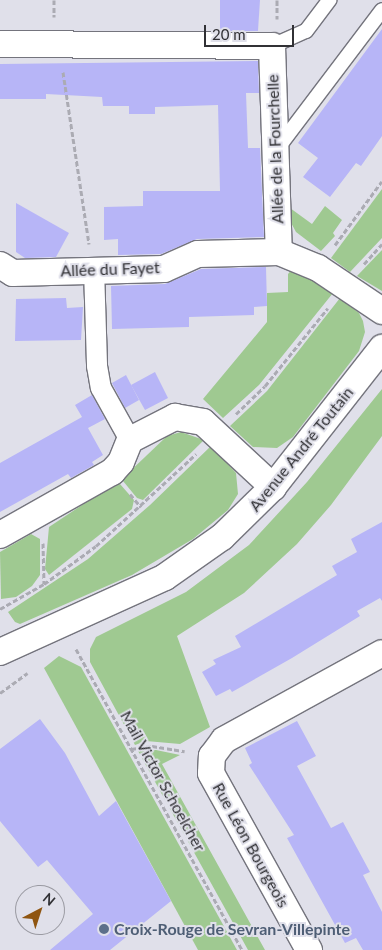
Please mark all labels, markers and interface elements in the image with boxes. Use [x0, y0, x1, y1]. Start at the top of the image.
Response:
scale bar [207, 15, 297, 47]
text: 20 m [212, 25, 246, 43]
street label: Allée de la Fourchelle [263, 74, 287, 224]
street label: Allée du Fayet [60, 258, 160, 280]
street label: Avenue André Toutain [245, 382, 357, 516]
street label: Mail Victor Schoelcher [116, 707, 210, 855]
street label: Rue Léon Bourgeois [209, 779, 293, 911]
north arrow [15, 885, 65, 935]
text: N [40, 889, 59, 909]
place label: Croix-Rouge de Sevran-Villepinte [114, 919, 350, 939]
marker: Croix-Rouge de Sevran-Villepinte [98, 923, 110, 935]

